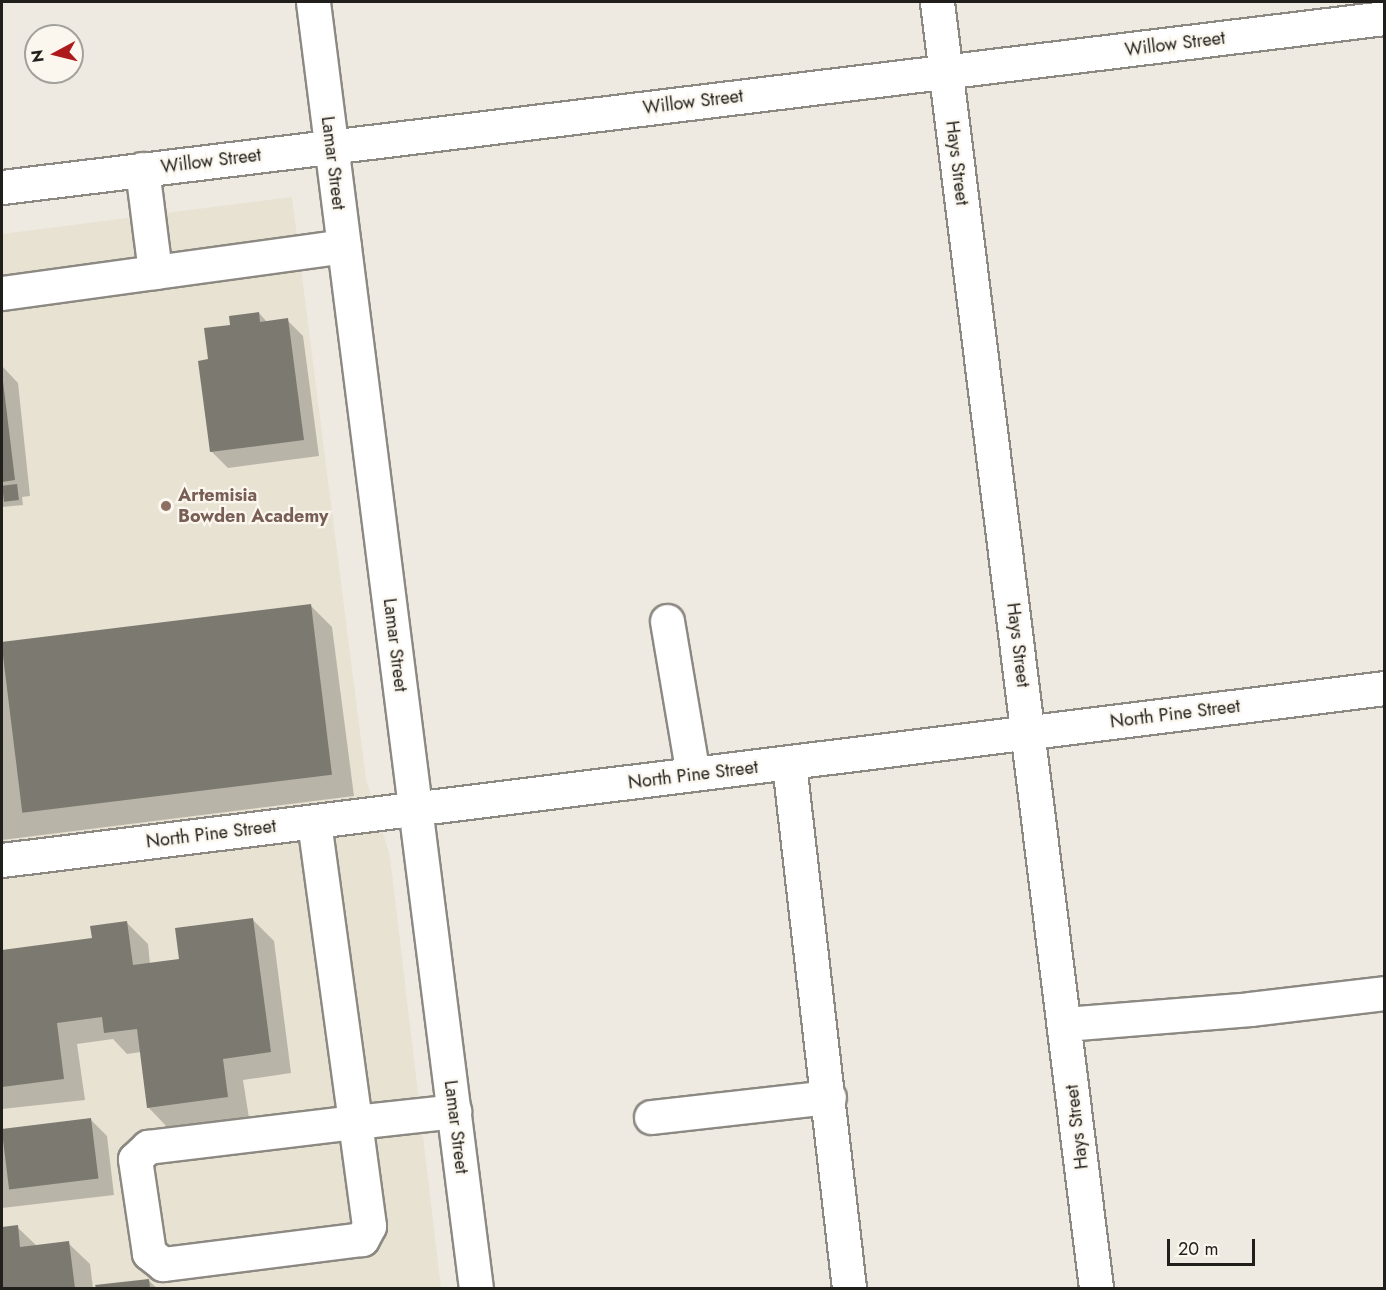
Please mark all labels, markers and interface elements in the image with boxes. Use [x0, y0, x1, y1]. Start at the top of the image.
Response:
north arrow [24, 24, 84, 84]
street label: Willow Street [1124, 27, 1226, 61]
text: N [25, 48, 50, 64]
street label: Willow Street [642, 85, 744, 119]
street label: Lamar Street [317, 115, 349, 211]
street label: Hays Street [941, 120, 973, 206]
street label: Willow Street [160, 144, 262, 178]
place label: Artemisia Bowden Academy [178, 485, 328, 528]
marker: Artemisia Bowden Academy [159, 499, 173, 513]
street label: Lamar Street [379, 597, 411, 693]
street label: Hays Street [1002, 602, 1034, 688]
street label: North Pine Street [1109, 695, 1241, 733]
street label: North Pine Street [627, 756, 759, 794]
street label: North Pine Street [145, 815, 277, 853]
street label: Lamar Street [440, 1079, 472, 1175]
street label: Hays Street [1061, 1084, 1093, 1170]
scale bar [1170, 1227, 1258, 1265]
text: 20 m [1178, 1236, 1218, 1262]

